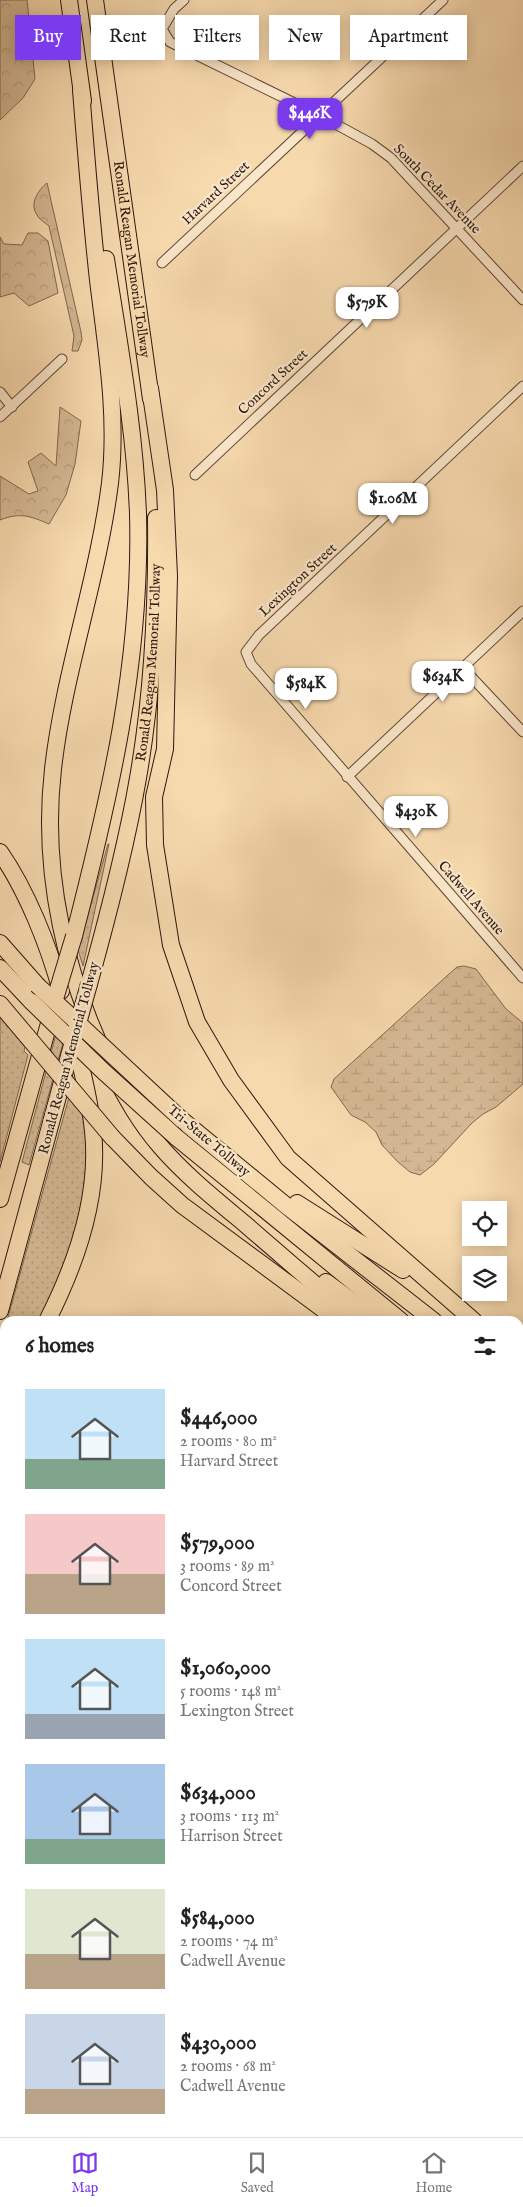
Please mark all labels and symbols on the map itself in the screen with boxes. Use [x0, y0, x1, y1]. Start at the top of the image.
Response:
pin: $446K [275, 98, 345, 140]
street label: South Cedar Avenue [389, 140, 485, 238]
street label: Harvard Street [178, 157, 254, 229]
street label: Ronald Reagan Memorial Tollway [109, 160, 154, 359]
pin: $579K [332, 286, 402, 329]
street label: Concord Street [234, 345, 312, 419]
pin: $1.06M [352, 482, 434, 525]
street label: Lexington Street [255, 539, 341, 621]
street label: Ronald Reagan Memorial Tollway [132, 563, 165, 763]
pin: $634K [408, 660, 478, 703]
pin: $584K [271, 668, 341, 710]
pin: $430K [381, 796, 451, 838]
street label: Cadwell Avenue [434, 857, 508, 939]
street label: Ronald Reagan Memorial Tollway [35, 960, 103, 1156]
street label: Tri-State Tollway [164, 1101, 254, 1181]

